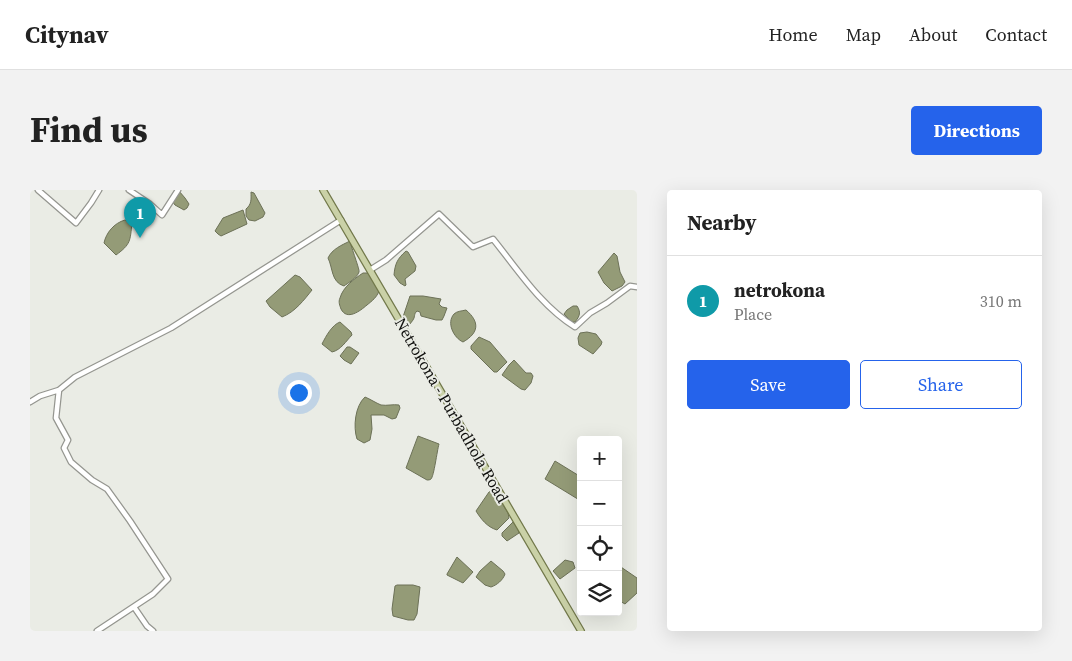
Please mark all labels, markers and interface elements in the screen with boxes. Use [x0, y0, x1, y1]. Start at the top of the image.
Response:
text: Citynav [25, 18, 109, 51]
text: Home [769, 22, 818, 47]
text: Map [846, 22, 881, 47]
text: About [909, 22, 957, 47]
text: Contact [985, 22, 1047, 47]
text: Find us [30, 106, 148, 154]
button: Directions [911, 106, 1042, 155]
pin: 1 [124, 197, 156, 238]
text: Nearby [687, 208, 757, 237]
text: netrokona [734, 277, 825, 303]
text: 1 [699, 290, 707, 312]
text: 310 m [980, 290, 1022, 312]
text: Place [734, 303, 772, 325]
street label: Netrokona - Purbadhola Road [390, 313, 514, 507]
button: Save [687, 360, 850, 409]
button: Share [860, 360, 1022, 409]
your location [286, 380, 312, 406]
map controls [577, 436, 622, 616]
button: + [577, 436, 622, 481]
button: − [577, 481, 622, 526]
button: locate [577, 526, 622, 571]
button: layers [577, 571, 622, 616]

